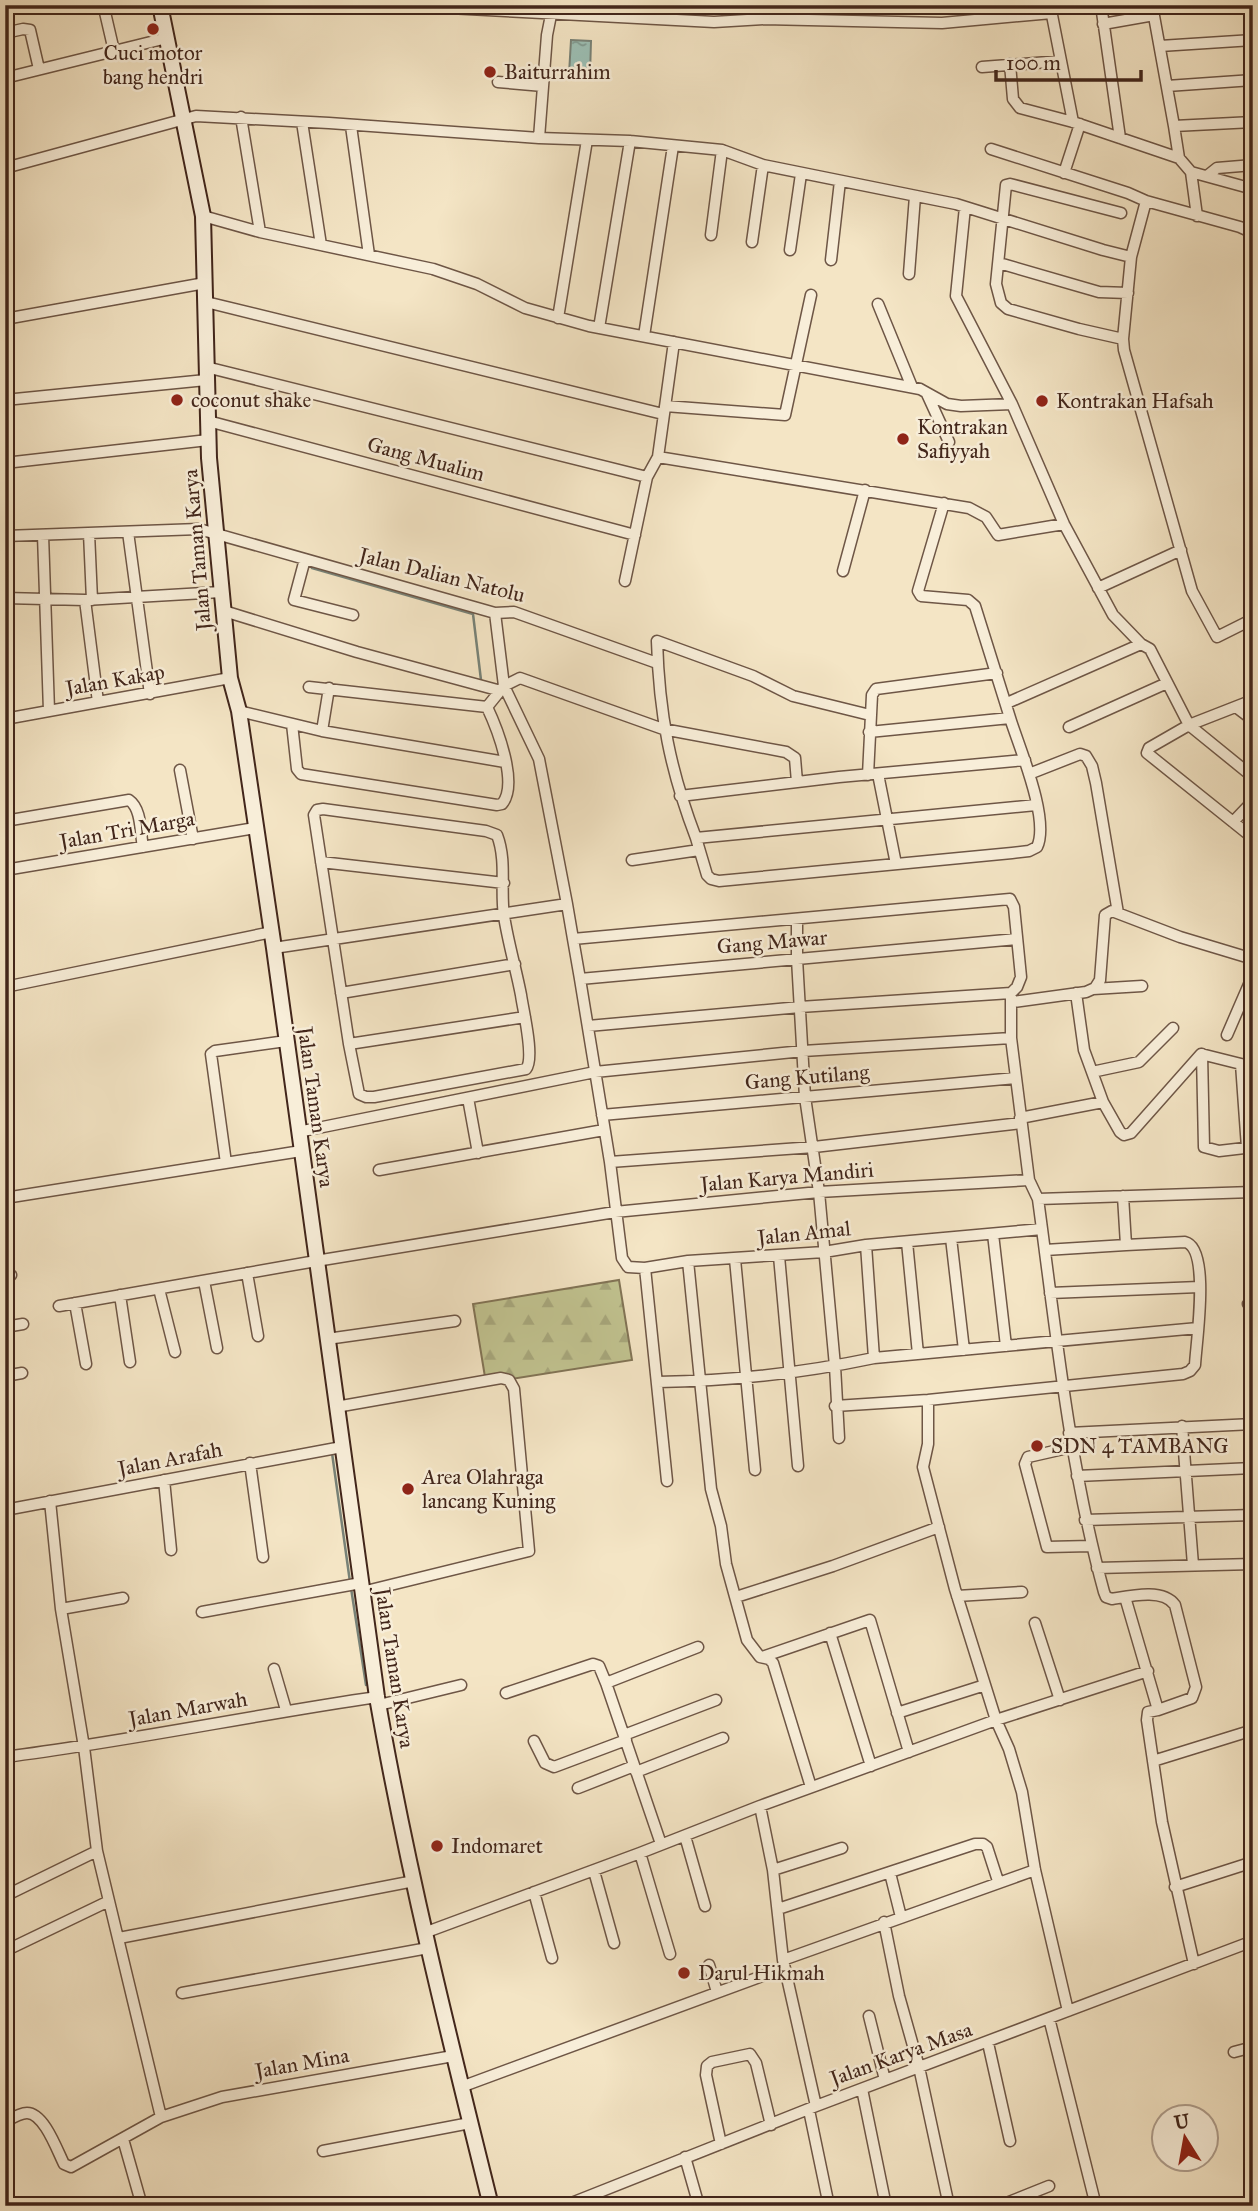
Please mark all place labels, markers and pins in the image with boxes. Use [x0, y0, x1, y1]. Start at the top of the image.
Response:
marker: Cuci motor bang hendri [145, 21, 161, 37]
place label: Cuci motor bang hendri [103, 40, 204, 90]
place label: Baiturrahim [504, 59, 611, 85]
marker: Baiturrahim [482, 64, 498, 80]
place label: coconut shake [191, 387, 311, 413]
place label: Kontrakan Hafsah [1056, 388, 1214, 414]
marker: coconut shake [169, 392, 185, 408]
marker: Kontrakan Hafsah [1034, 393, 1050, 409]
place label: Kontrakan Safiyyah [917, 414, 1008, 464]
marker: Kontrakan Safiyyah [895, 431, 911, 447]
place label: SDN 4 TAMBANG [1051, 1433, 1229, 1459]
marker: SDN 4 TAMBANG [1029, 1438, 1045, 1454]
place label: Area Olahraga lancang Kuning [421, 1464, 556, 1514]
marker: Area Olahraga lancang Kuning [400, 1481, 416, 1497]
place label: Indomaret [451, 1833, 544, 1859]
marker: Indomaret [429, 1838, 445, 1854]
place label: Darul Hikmah [698, 1960, 825, 1986]
marker: Darul Hikmah [676, 1965, 692, 1981]

